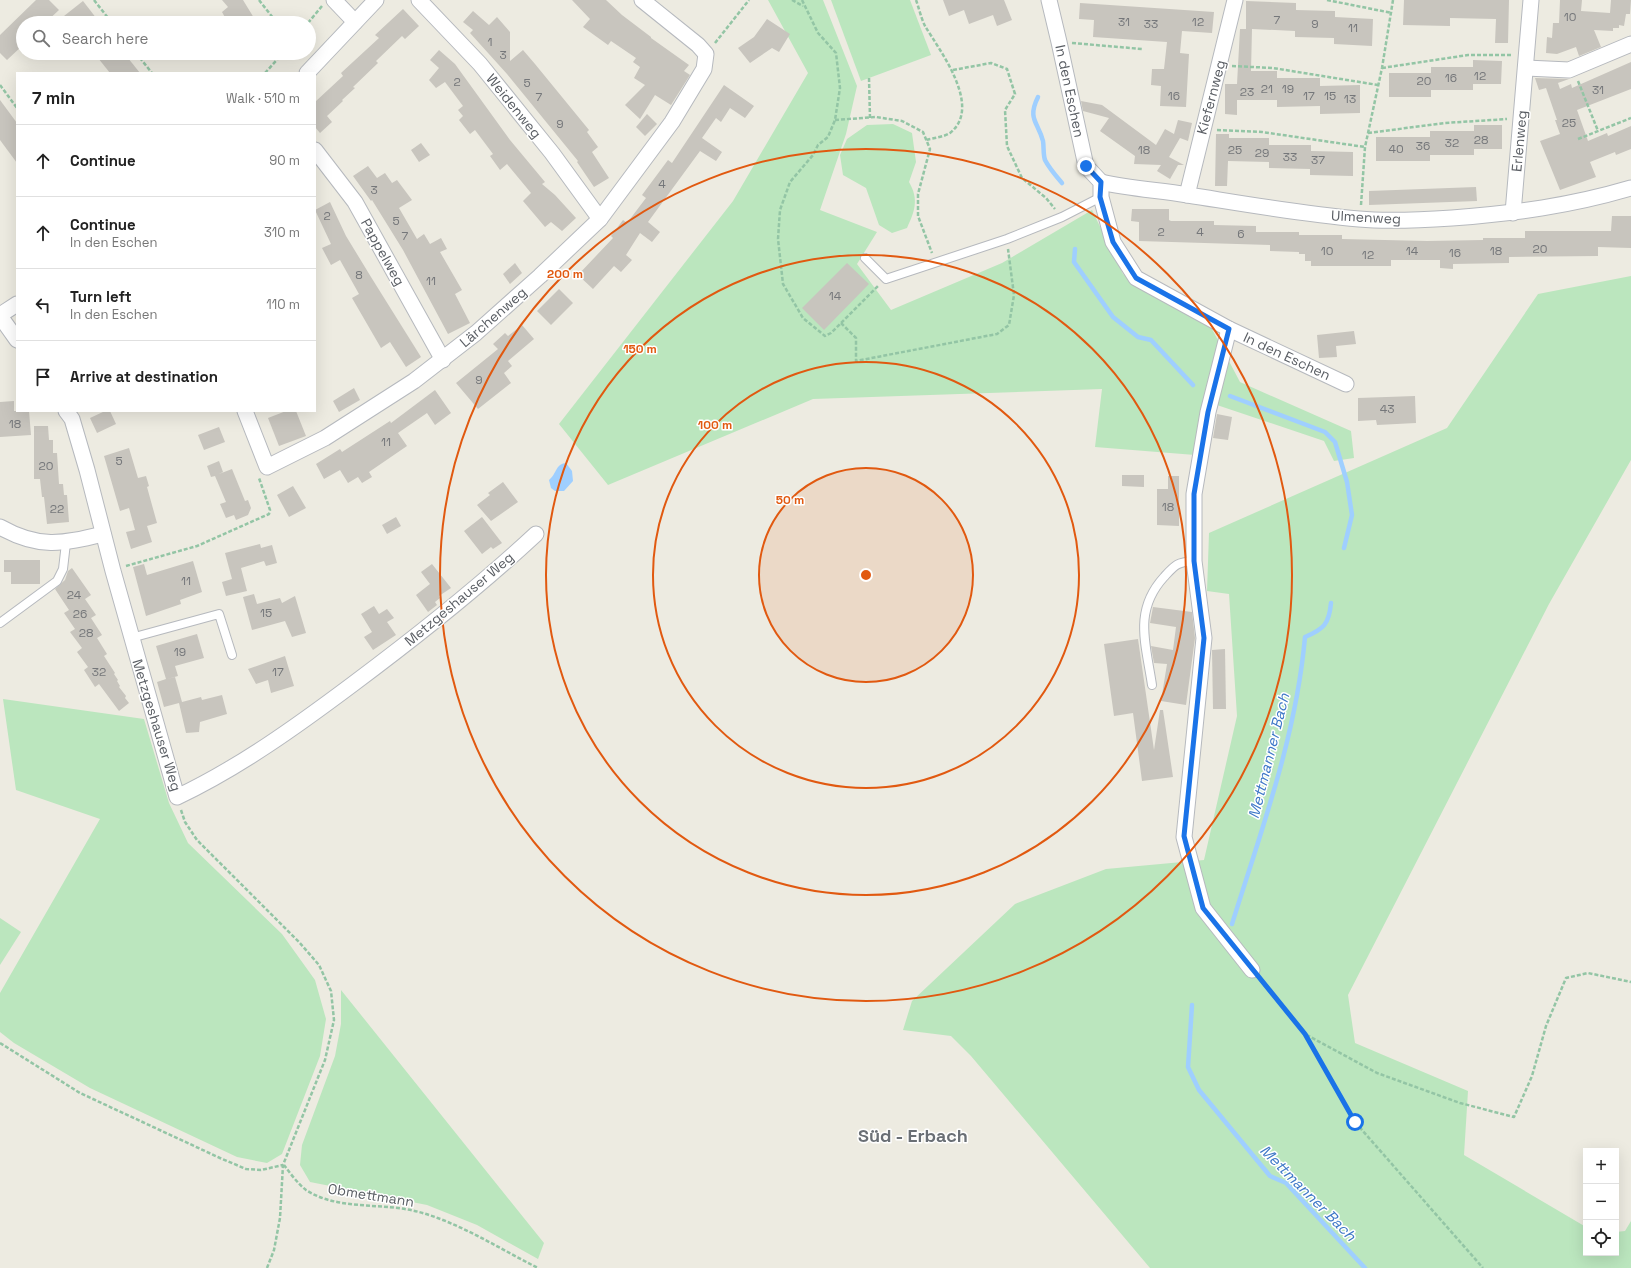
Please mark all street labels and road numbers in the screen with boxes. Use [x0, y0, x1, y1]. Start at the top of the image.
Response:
street label: In den Eschen [1051, 43, 1089, 139]
street label: Kiefernweg [1192, 58, 1230, 136]
street label: Weidenweg [482, 70, 546, 142]
street label: Erlenweg [1507, 109, 1531, 173]
street label: Ulmenweg [1331, 206, 1401, 228]
street label: Pappelweg [357, 215, 409, 289]
street label: Lärchenweg [456, 283, 530, 351]
street label: In den Eschen [1241, 328, 1333, 384]
street label: Metzgeshauser Weg [401, 548, 517, 650]
street label: Metzgeshauser Weg [128, 657, 186, 793]
street label: Obmettmann [327, 1179, 415, 1211]

